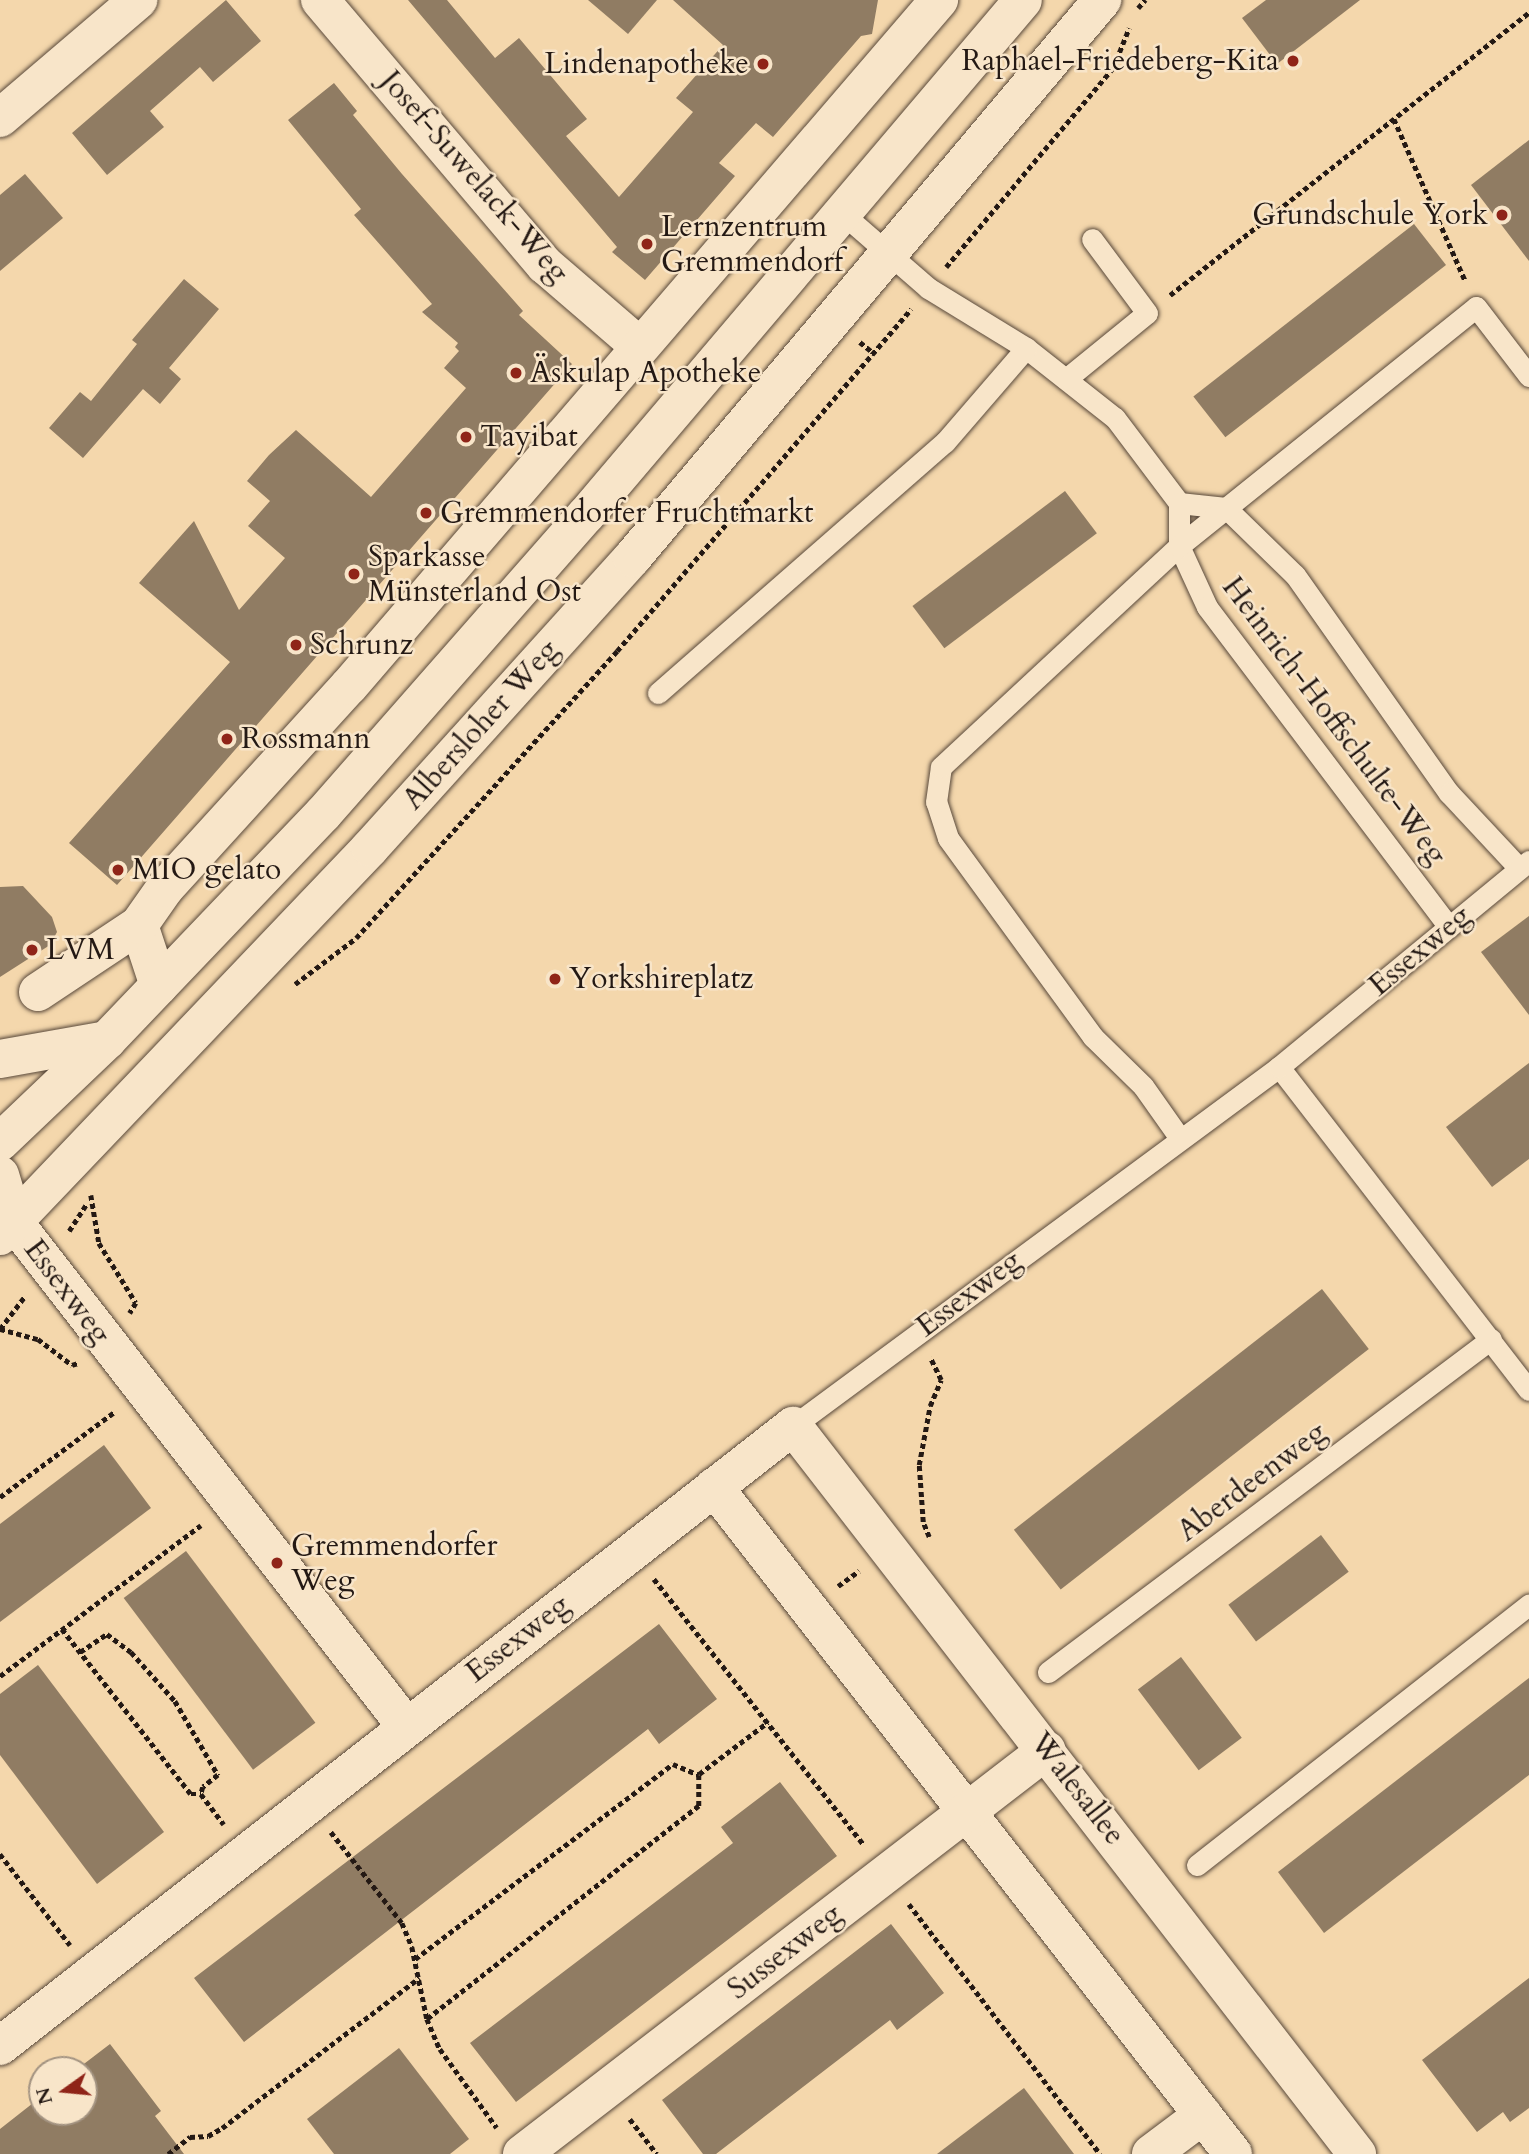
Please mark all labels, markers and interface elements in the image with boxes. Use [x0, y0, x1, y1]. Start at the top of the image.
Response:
place label: Raphael-Friedeberg-Kita [961, 43, 1279, 79]
place label: Lindenapotheke [544, 46, 749, 82]
marker: Raphael-Friedeberg-Kita [1285, 53, 1301, 69]
marker: Lindenapotheke [755, 56, 771, 72]
street label: Josef-Suwelack-Weg [372, 64, 576, 290]
place label: Grundschule York [1252, 197, 1488, 233]
marker: Grundschule York [1494, 207, 1510, 223]
place label: Lernzentrum Gremmendorf [661, 209, 843, 280]
marker: Lernzentrum Gremmendorf [639, 236, 655, 252]
place label: Äskulap Apotheke [530, 355, 761, 391]
marker: Äskulap Apotheke [508, 365, 524, 381]
place label: Tayibat [480, 419, 578, 455]
marker: Tayibat [458, 429, 474, 445]
place label: Gremmendorfer Fruchtmarkt [440, 495, 814, 531]
marker: Gremmendorfer Fruchtmarkt [418, 505, 434, 521]
place label: Sparkasse Münsterland Ost [368, 539, 581, 610]
marker: Sparkasse Münsterland Ost [346, 566, 362, 582]
street label: Heinrich-Hoffschulte-Weg [1214, 570, 1454, 872]
place label: Schrunz [310, 627, 413, 663]
street label: Albersloher Weg [395, 633, 567, 817]
marker: Schrunz [288, 637, 304, 653]
place label: Rossmann [241, 721, 371, 757]
marker: Rossmann [219, 731, 235, 747]
place label: MIO gelato [132, 852, 281, 888]
marker: MIO gelato [110, 862, 126, 878]
street label: Essexweg [1362, 898, 1478, 1004]
place label: LVM [46, 932, 114, 968]
marker: LVM [24, 942, 40, 958]
place label: Yorkshireplatz [569, 961, 754, 997]
marker: Yorkshireplatz [547, 971, 563, 987]
street label: Essexweg [16, 1233, 118, 1351]
street label: Essexweg [910, 1243, 1028, 1345]
street label: Aberdeenweg [1171, 1414, 1333, 1550]
place label: Gremmendorfer Weg [291, 1528, 498, 1598]
marker: Gremmendorfer Weg [269, 1555, 285, 1571]
street label: Essexweg [459, 1587, 577, 1691]
street label: Walesallee [1022, 1726, 1132, 1852]
street label: Sussexweg [721, 1896, 849, 2008]
north arrow [28, 2056, 98, 2126]
text: N [30, 2085, 59, 2107]

